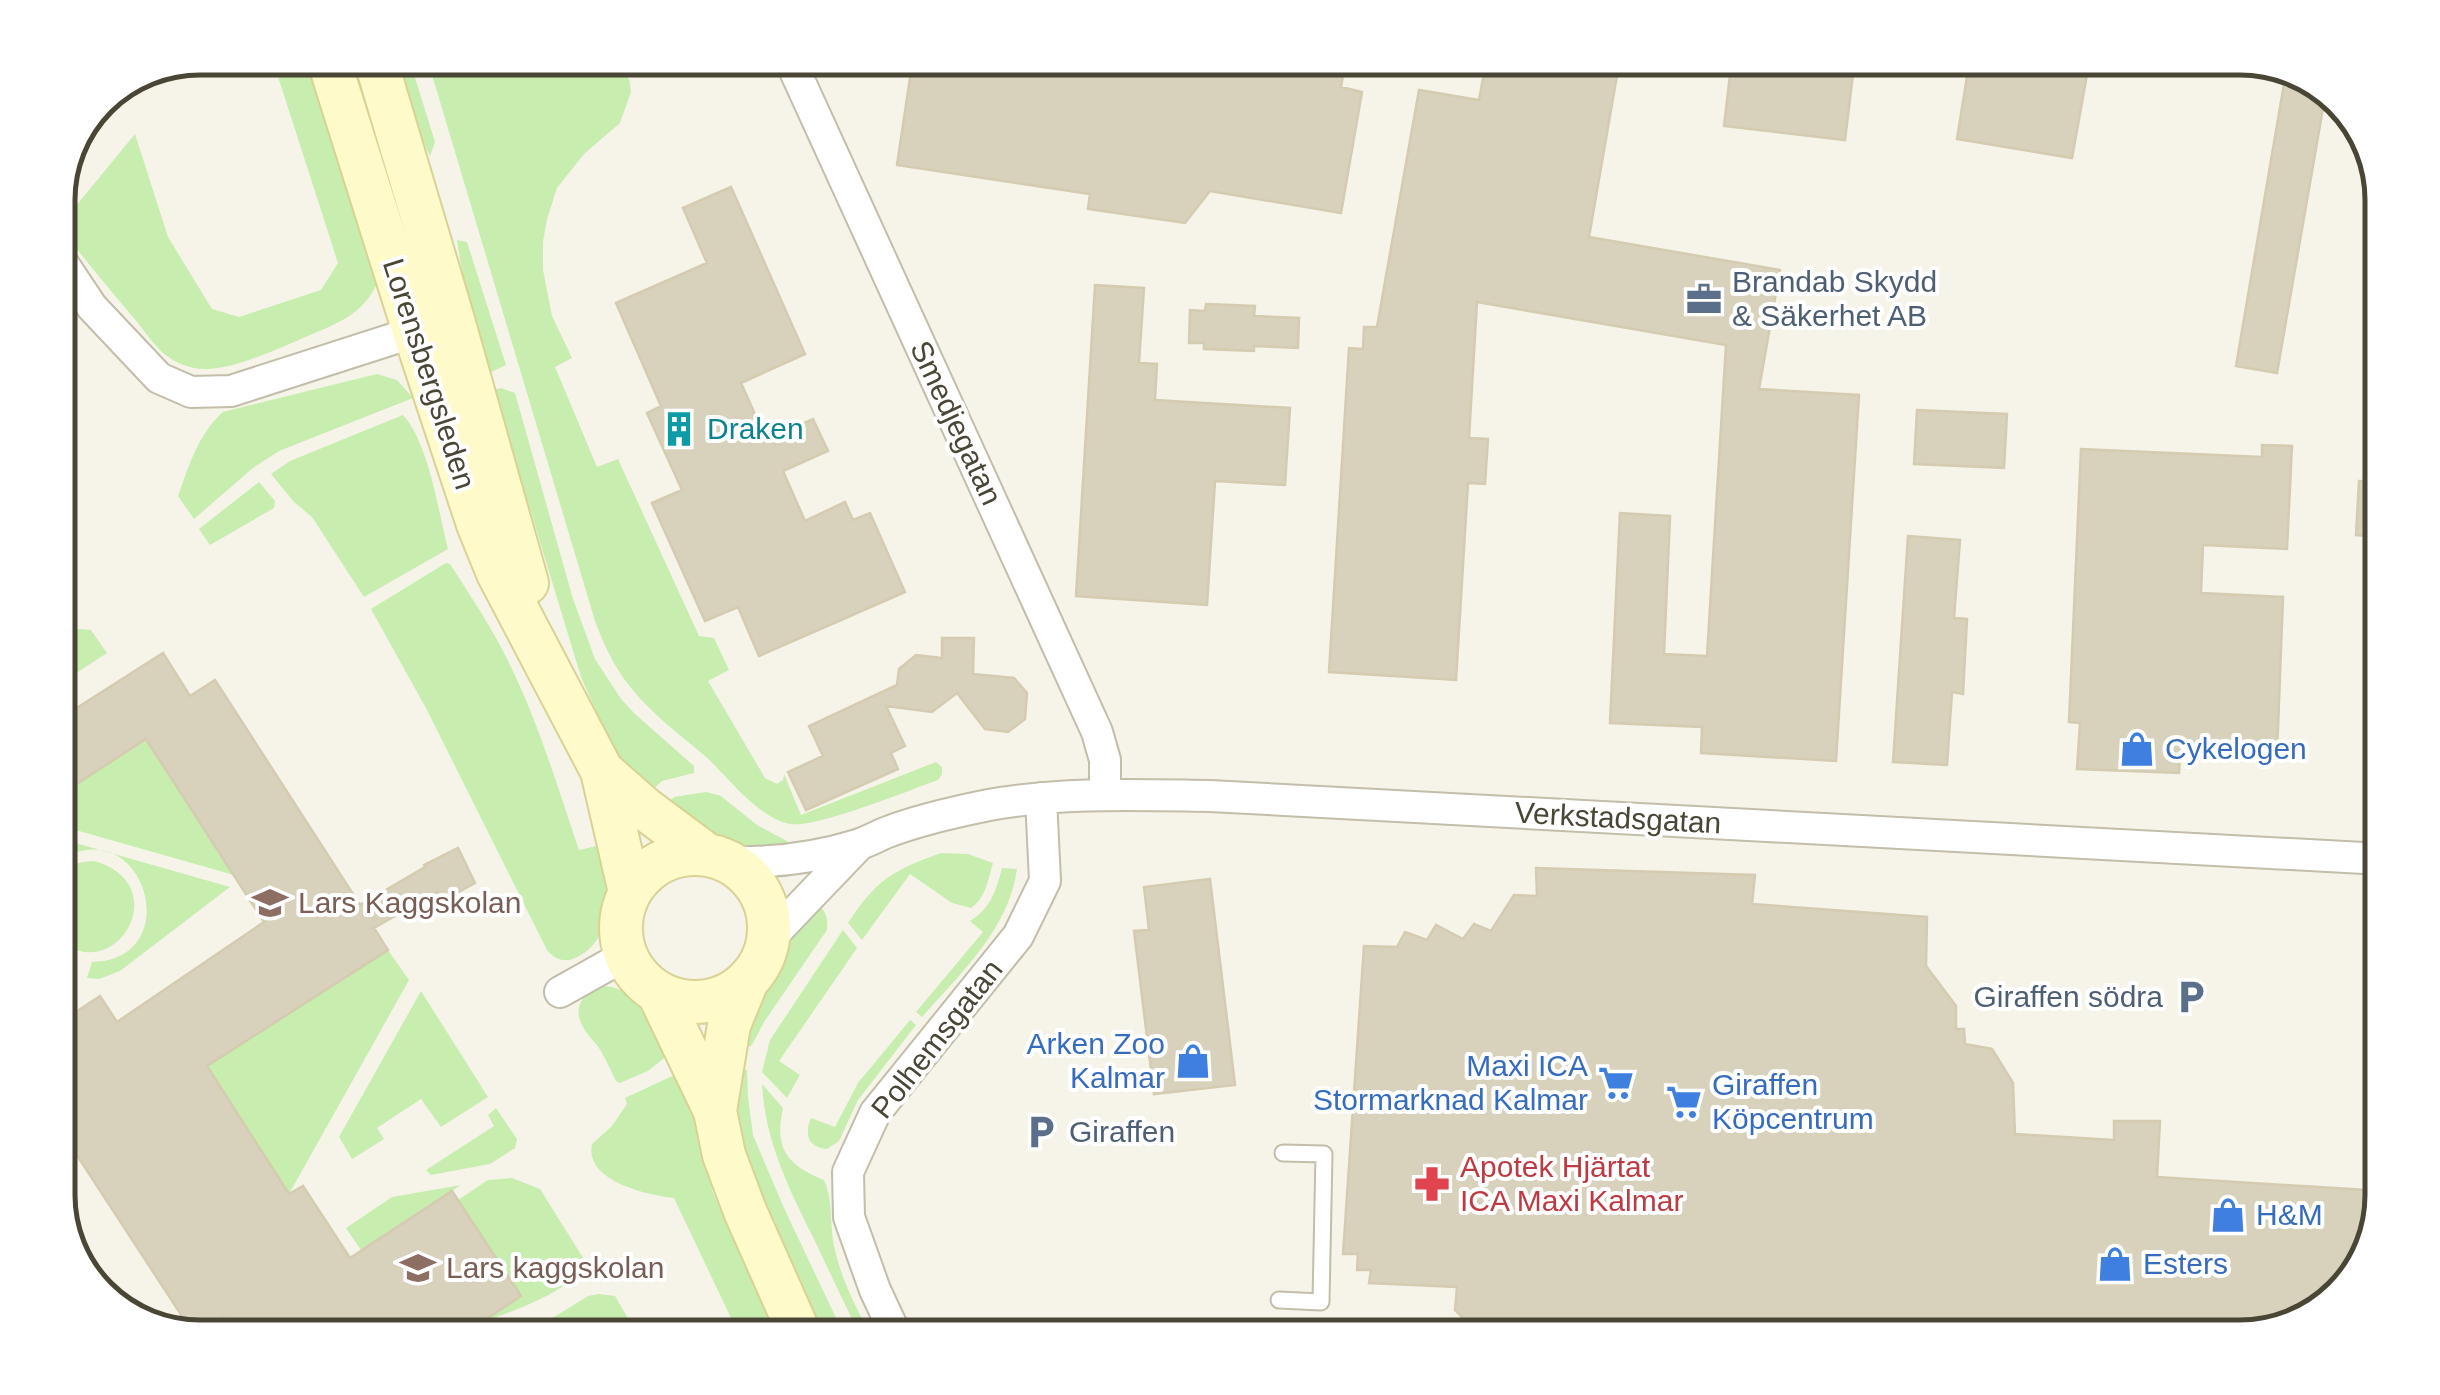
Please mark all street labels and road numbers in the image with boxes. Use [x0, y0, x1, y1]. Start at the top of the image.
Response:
street label: Lorensbergsleden [377, 255, 482, 493]
street label: Smedjegatan [904, 336, 1009, 510]
street label: Verkstadsgatan [1514, 796, 1722, 839]
street label: Polhemsgatan [865, 953, 1009, 1124]

